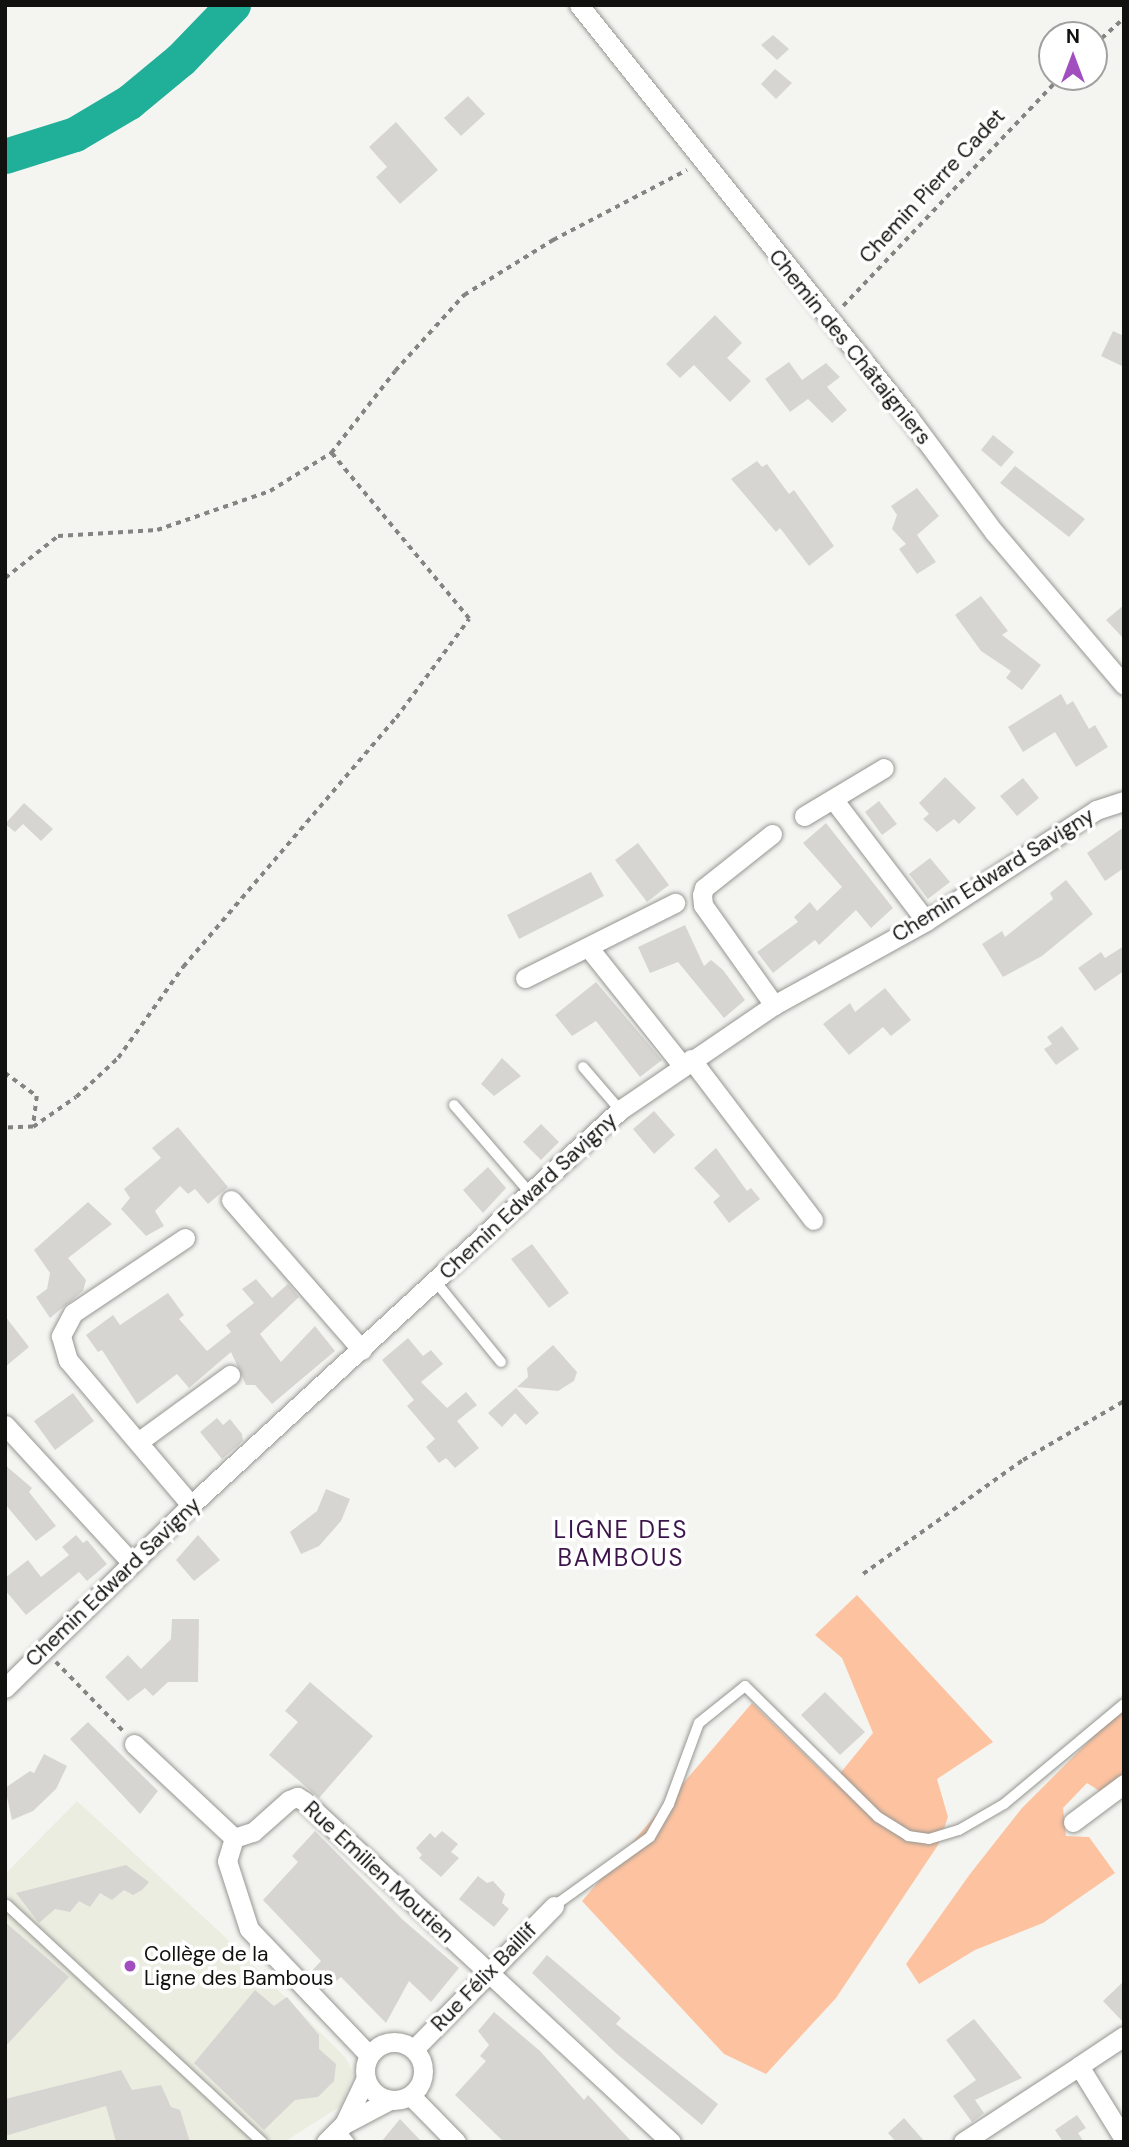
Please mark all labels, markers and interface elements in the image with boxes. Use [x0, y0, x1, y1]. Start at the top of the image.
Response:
north arrow [1038, 21, 1108, 91]
text: N [1066, 24, 1080, 49]
street label: Chemin Pierre Cadet [854, 104, 1010, 268]
street label: Chemin des Châtaigniers [764, 244, 936, 450]
street label: Chemin Edward Savigny [887, 803, 1099, 947]
street label: Chemin Edward Savigny [434, 1107, 622, 1285]
street label: Chemin Edward Savigny [20, 1492, 206, 1672]
district label: LIGNE DES BAMBOUS [555, 1516, 687, 1572]
street label: Rue Emilien Moutien [299, 1796, 459, 1948]
street label: Rue Félix Baillif [426, 1917, 542, 2037]
place label: Collège de la Ligne des Bambous [144, 1941, 334, 1991]
marker: Collège de la Ligne des Bambous [122, 1958, 138, 1974]

